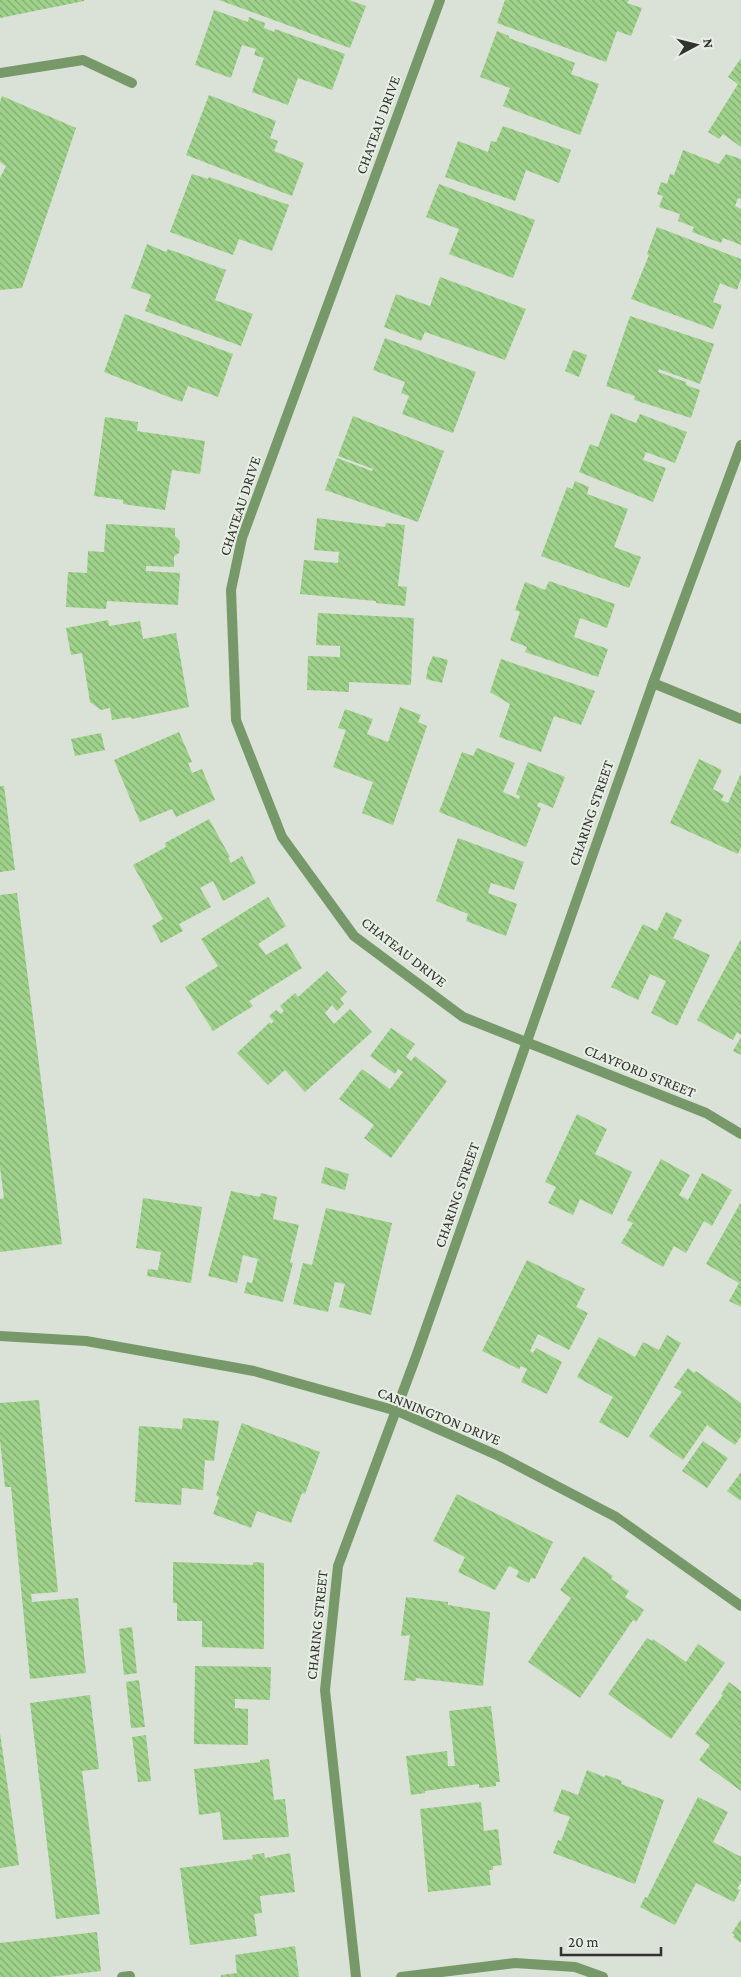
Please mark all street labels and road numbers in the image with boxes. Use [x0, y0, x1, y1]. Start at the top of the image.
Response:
street label: CHATEAU DRIVE [353, 74, 403, 176]
street label: CHATEAU DRIVE [216, 454, 264, 558]
street label: CHARING STREET [566, 758, 616, 868]
street label: CHATEAU DRIVE [358, 914, 450, 990]
street label: CLAYFORD STREET [582, 1041, 698, 1101]
street label: CHARING STREET [432, 1140, 482, 1250]
street label: CANNINGTON DRIVE [375, 1384, 503, 1448]
street label: CHARING STREET [303, 1569, 331, 1681]

